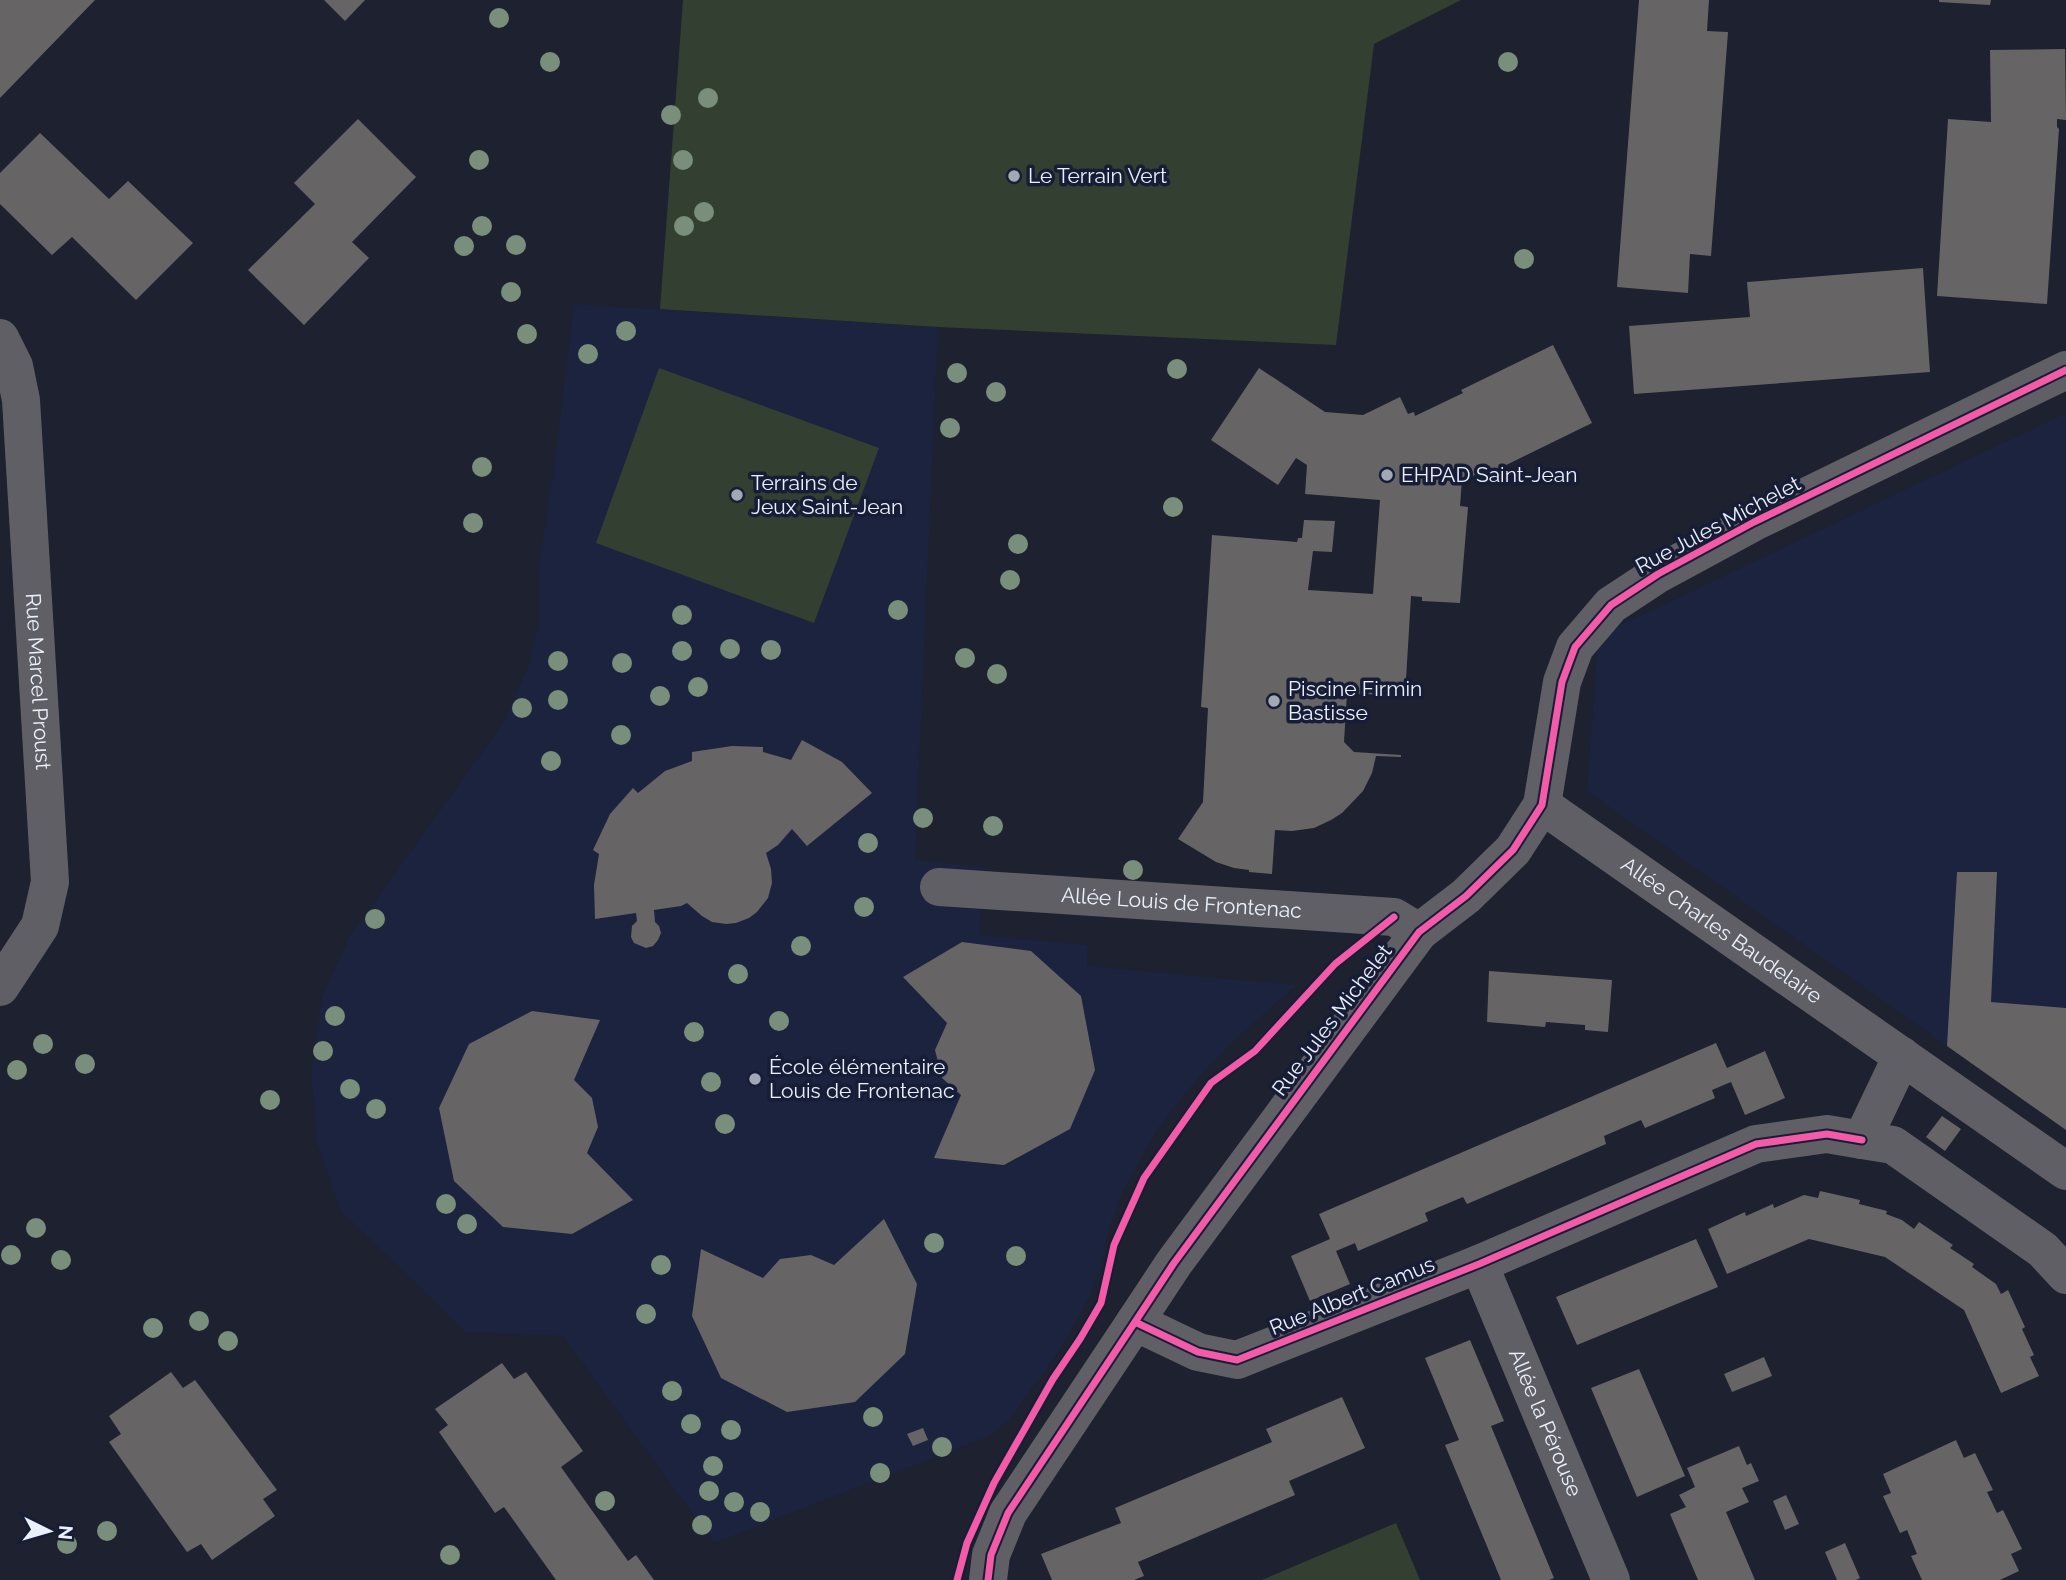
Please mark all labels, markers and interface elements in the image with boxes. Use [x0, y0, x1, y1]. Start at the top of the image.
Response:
place label: Le Terrain Vert [1028, 163, 1167, 188]
marker: Le Terrain Vert [1006, 168, 1022, 184]
place label: EHPAD Saint-Jean [1401, 462, 1577, 487]
marker: EHPAD Saint-Jean [1379, 467, 1395, 483]
place label: Terrains de Jeux Saint-Jean [751, 470, 903, 519]
street label: Rue Jules Michelet [1631, 471, 1805, 579]
marker: Terrains de Jeux Saint-Jean [729, 487, 745, 503]
street label: Rue Marcel Proust [21, 592, 56, 771]
place label: Piscine Firmin Bastisse [1288, 676, 1422, 725]
marker: Piscine Firmin Bastisse [1266, 693, 1282, 709]
street label: Allée Charles Baudelaire [1617, 851, 1827, 1009]
street label: Allée Louis de Frontenac [1060, 882, 1303, 923]
street label: Rue Jules Michelet [1266, 939, 1397, 1100]
place label: École élémentaire Louis de Frontenac [769, 1054, 954, 1103]
marker: École élémentaire Louis de Frontenac [747, 1071, 763, 1087]
street label: Rue Albert Camus [1266, 1251, 1438, 1340]
street label: Allée la Pérouse [1504, 1345, 1588, 1500]
north arrow [14, 1496, 84, 1566]
text: N [54, 1524, 78, 1541]

